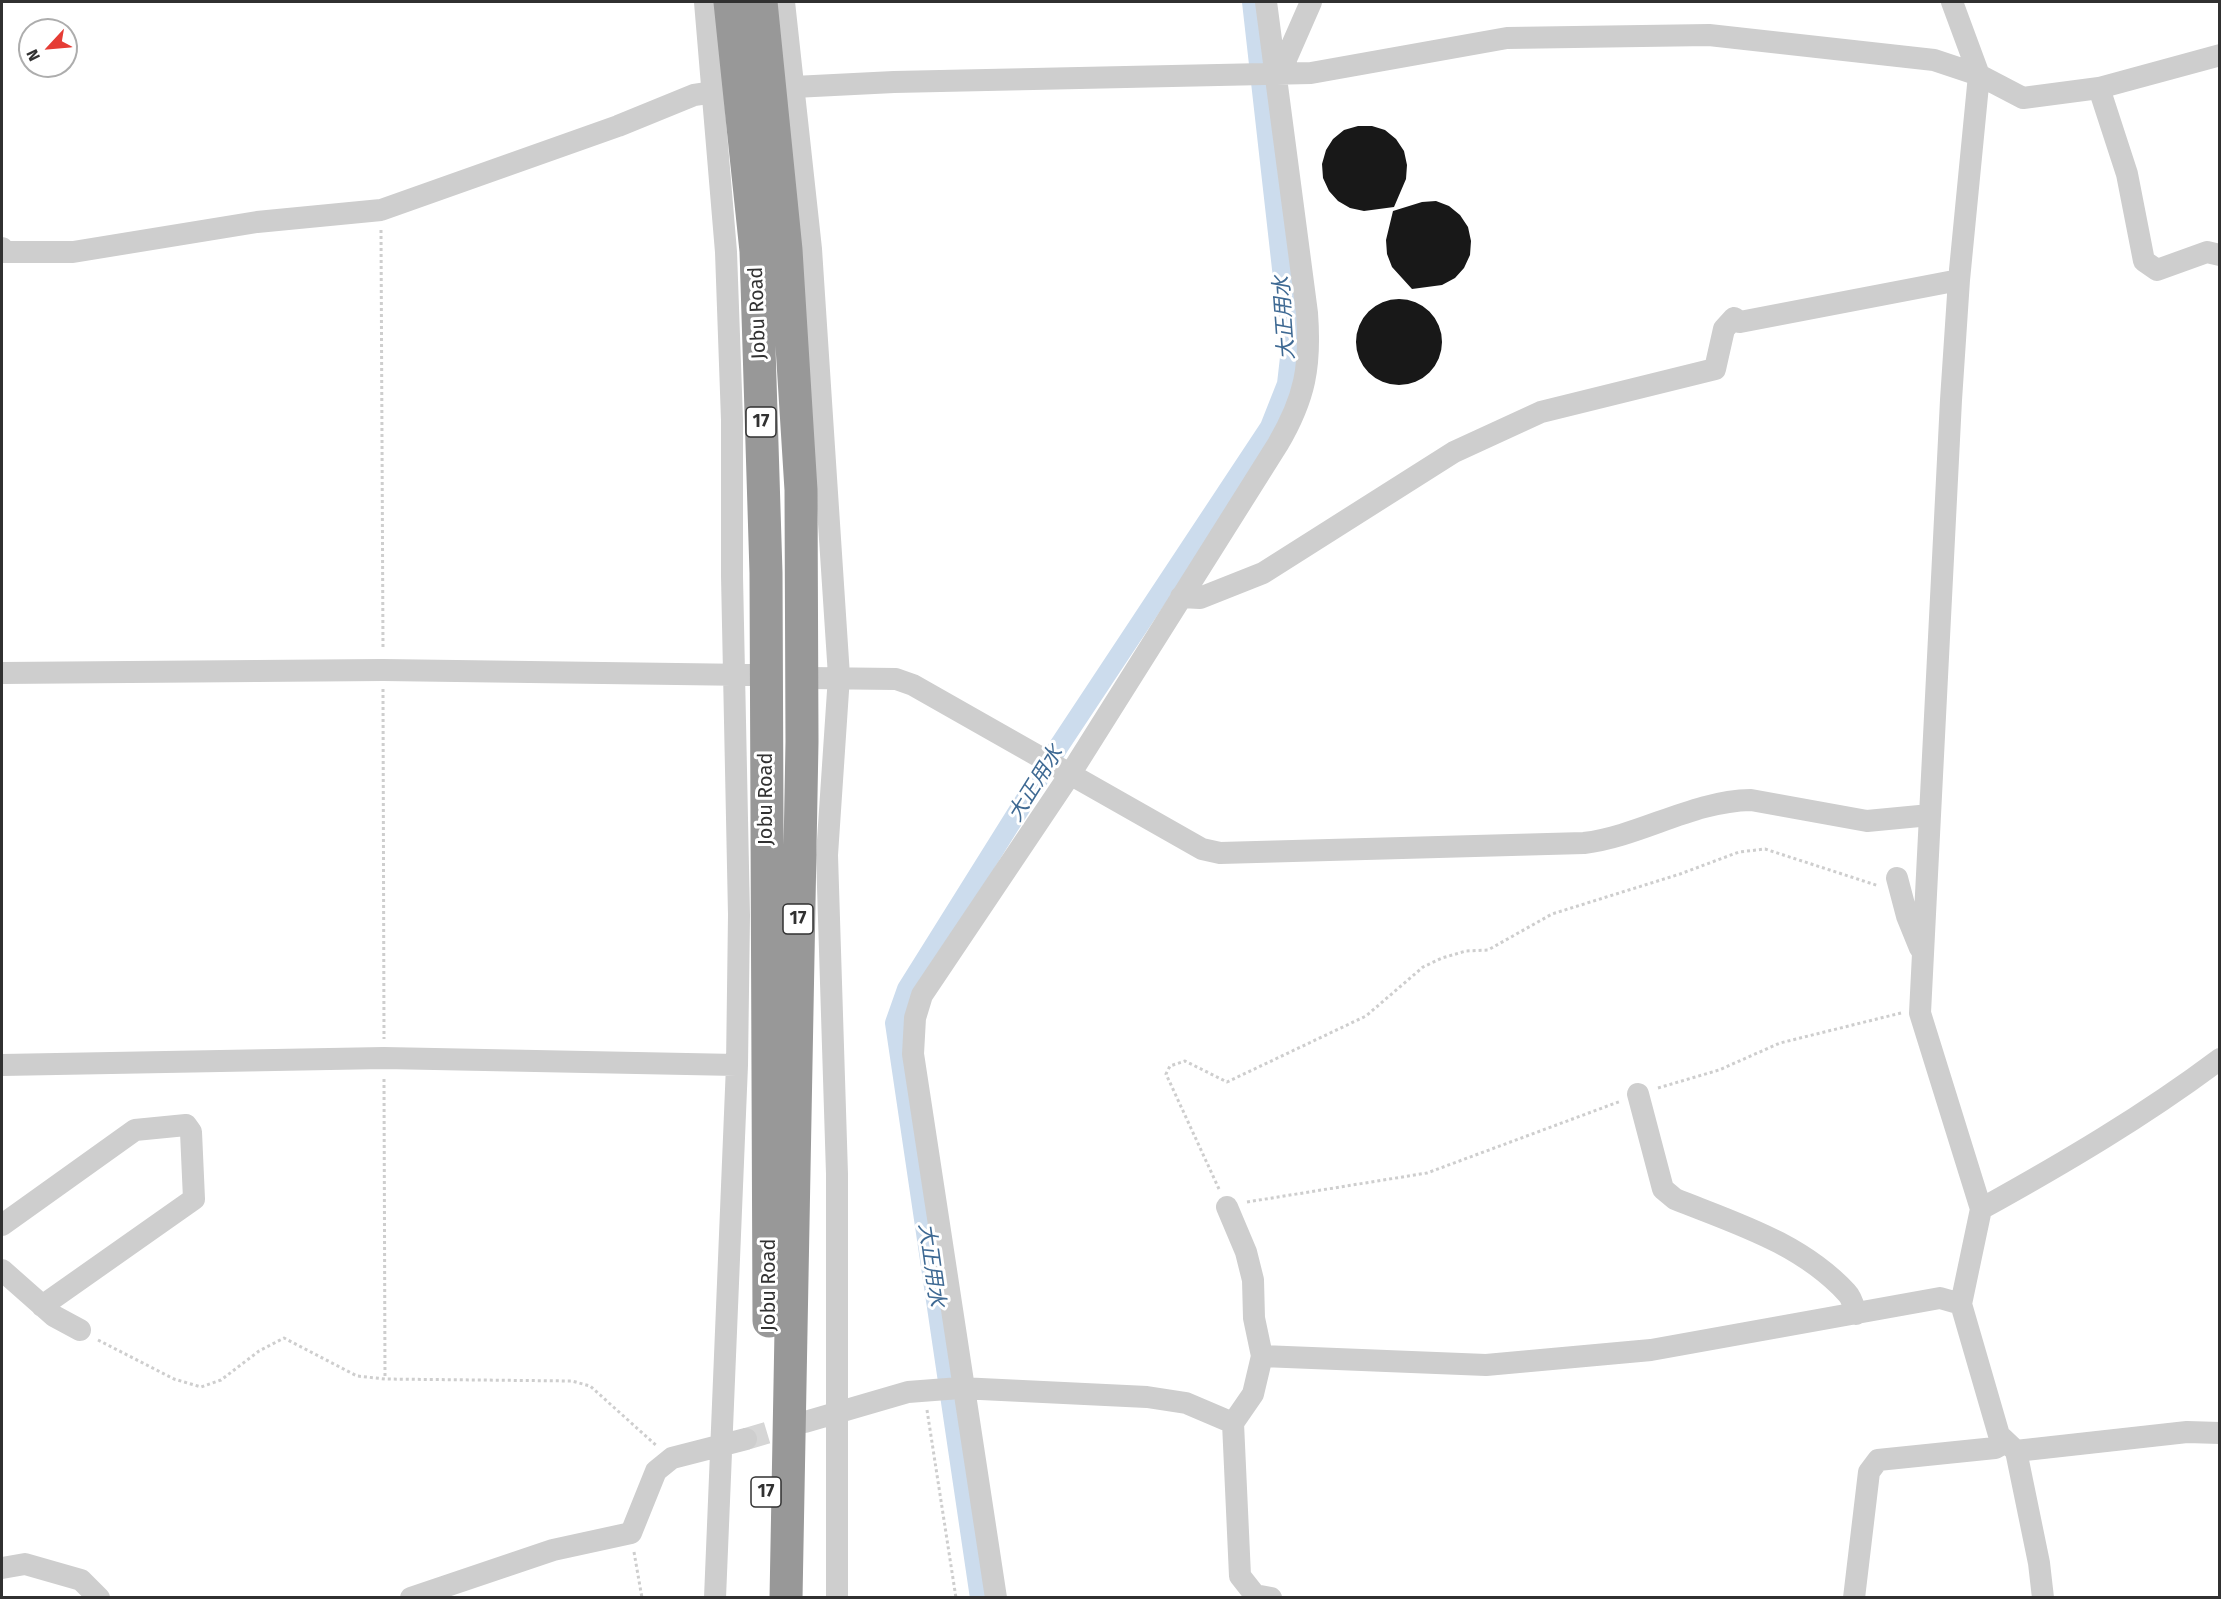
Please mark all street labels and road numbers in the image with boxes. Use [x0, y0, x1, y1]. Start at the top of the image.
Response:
street label: Jobu Road [744, 266, 772, 360]
road number: 17 [746, 407, 776, 437]
street label: Jobu Road [754, 753, 778, 845]
road number: 17 [783, 904, 813, 934]
street label: Jobu Road [757, 1239, 781, 1331]
road number: 17 [751, 1477, 781, 1507]

